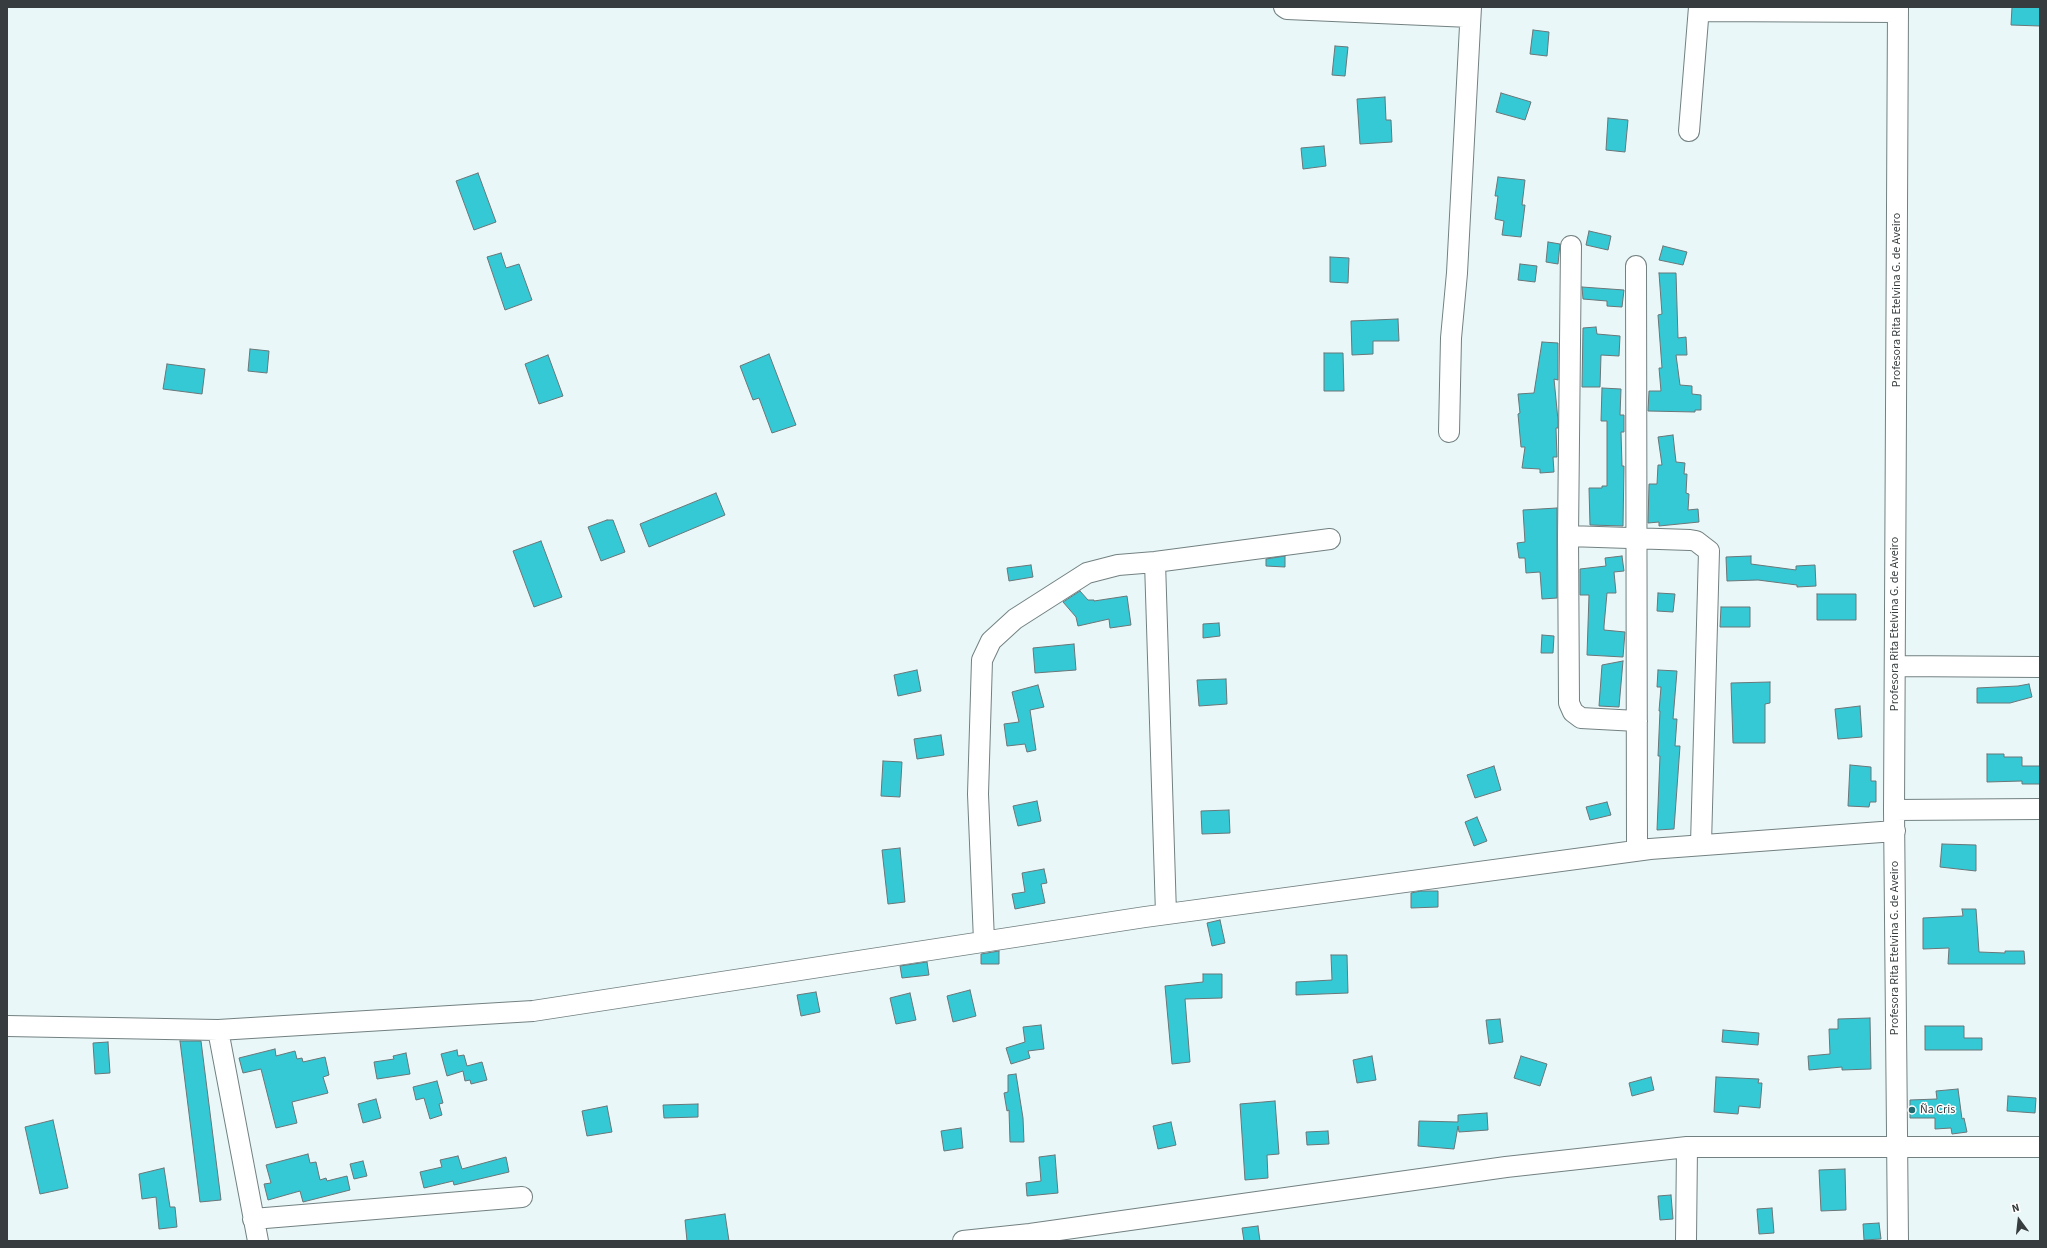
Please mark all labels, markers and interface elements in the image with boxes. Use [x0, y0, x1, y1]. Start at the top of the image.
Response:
street label: Profesora Rita Etelvina G. de Aveiro [1890, 213, 1904, 387]
street label: Profesora Rita Etelvina G. de Aveiro [1888, 537, 1902, 711]
street label: Profesora Rita Etelvina G. de Aveiro [1888, 861, 1902, 1035]
place label: Ña Cris [1920, 1103, 1955, 1117]
marker: Ña Cris [1907, 1105, 1917, 1115]
north arrow [1999, 1200, 2039, 1240]
text: N [2010, 1200, 2021, 1216]

